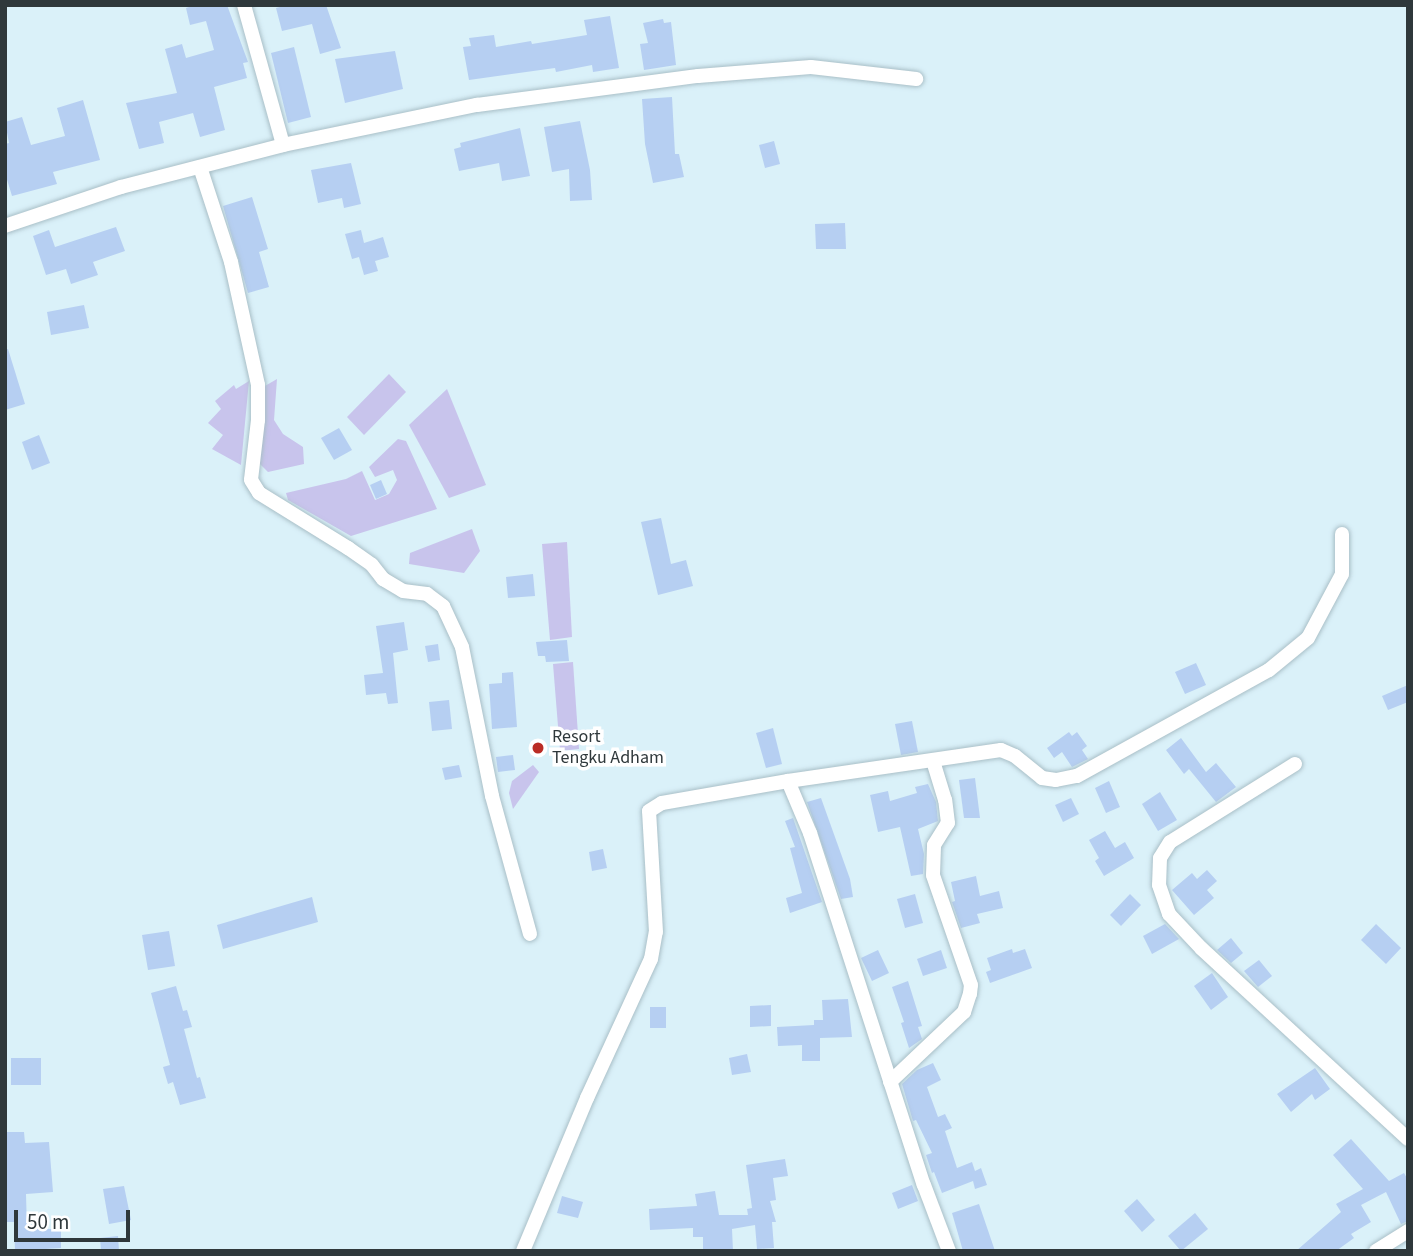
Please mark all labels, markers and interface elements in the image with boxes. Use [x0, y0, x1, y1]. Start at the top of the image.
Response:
place label: Resort Tengku Adham [552, 727, 664, 770]
marker: Resort Tengku Adham [530, 740, 546, 756]
scale bar [18, 1196, 133, 1240]
text: 50 m [27, 1207, 69, 1237]

